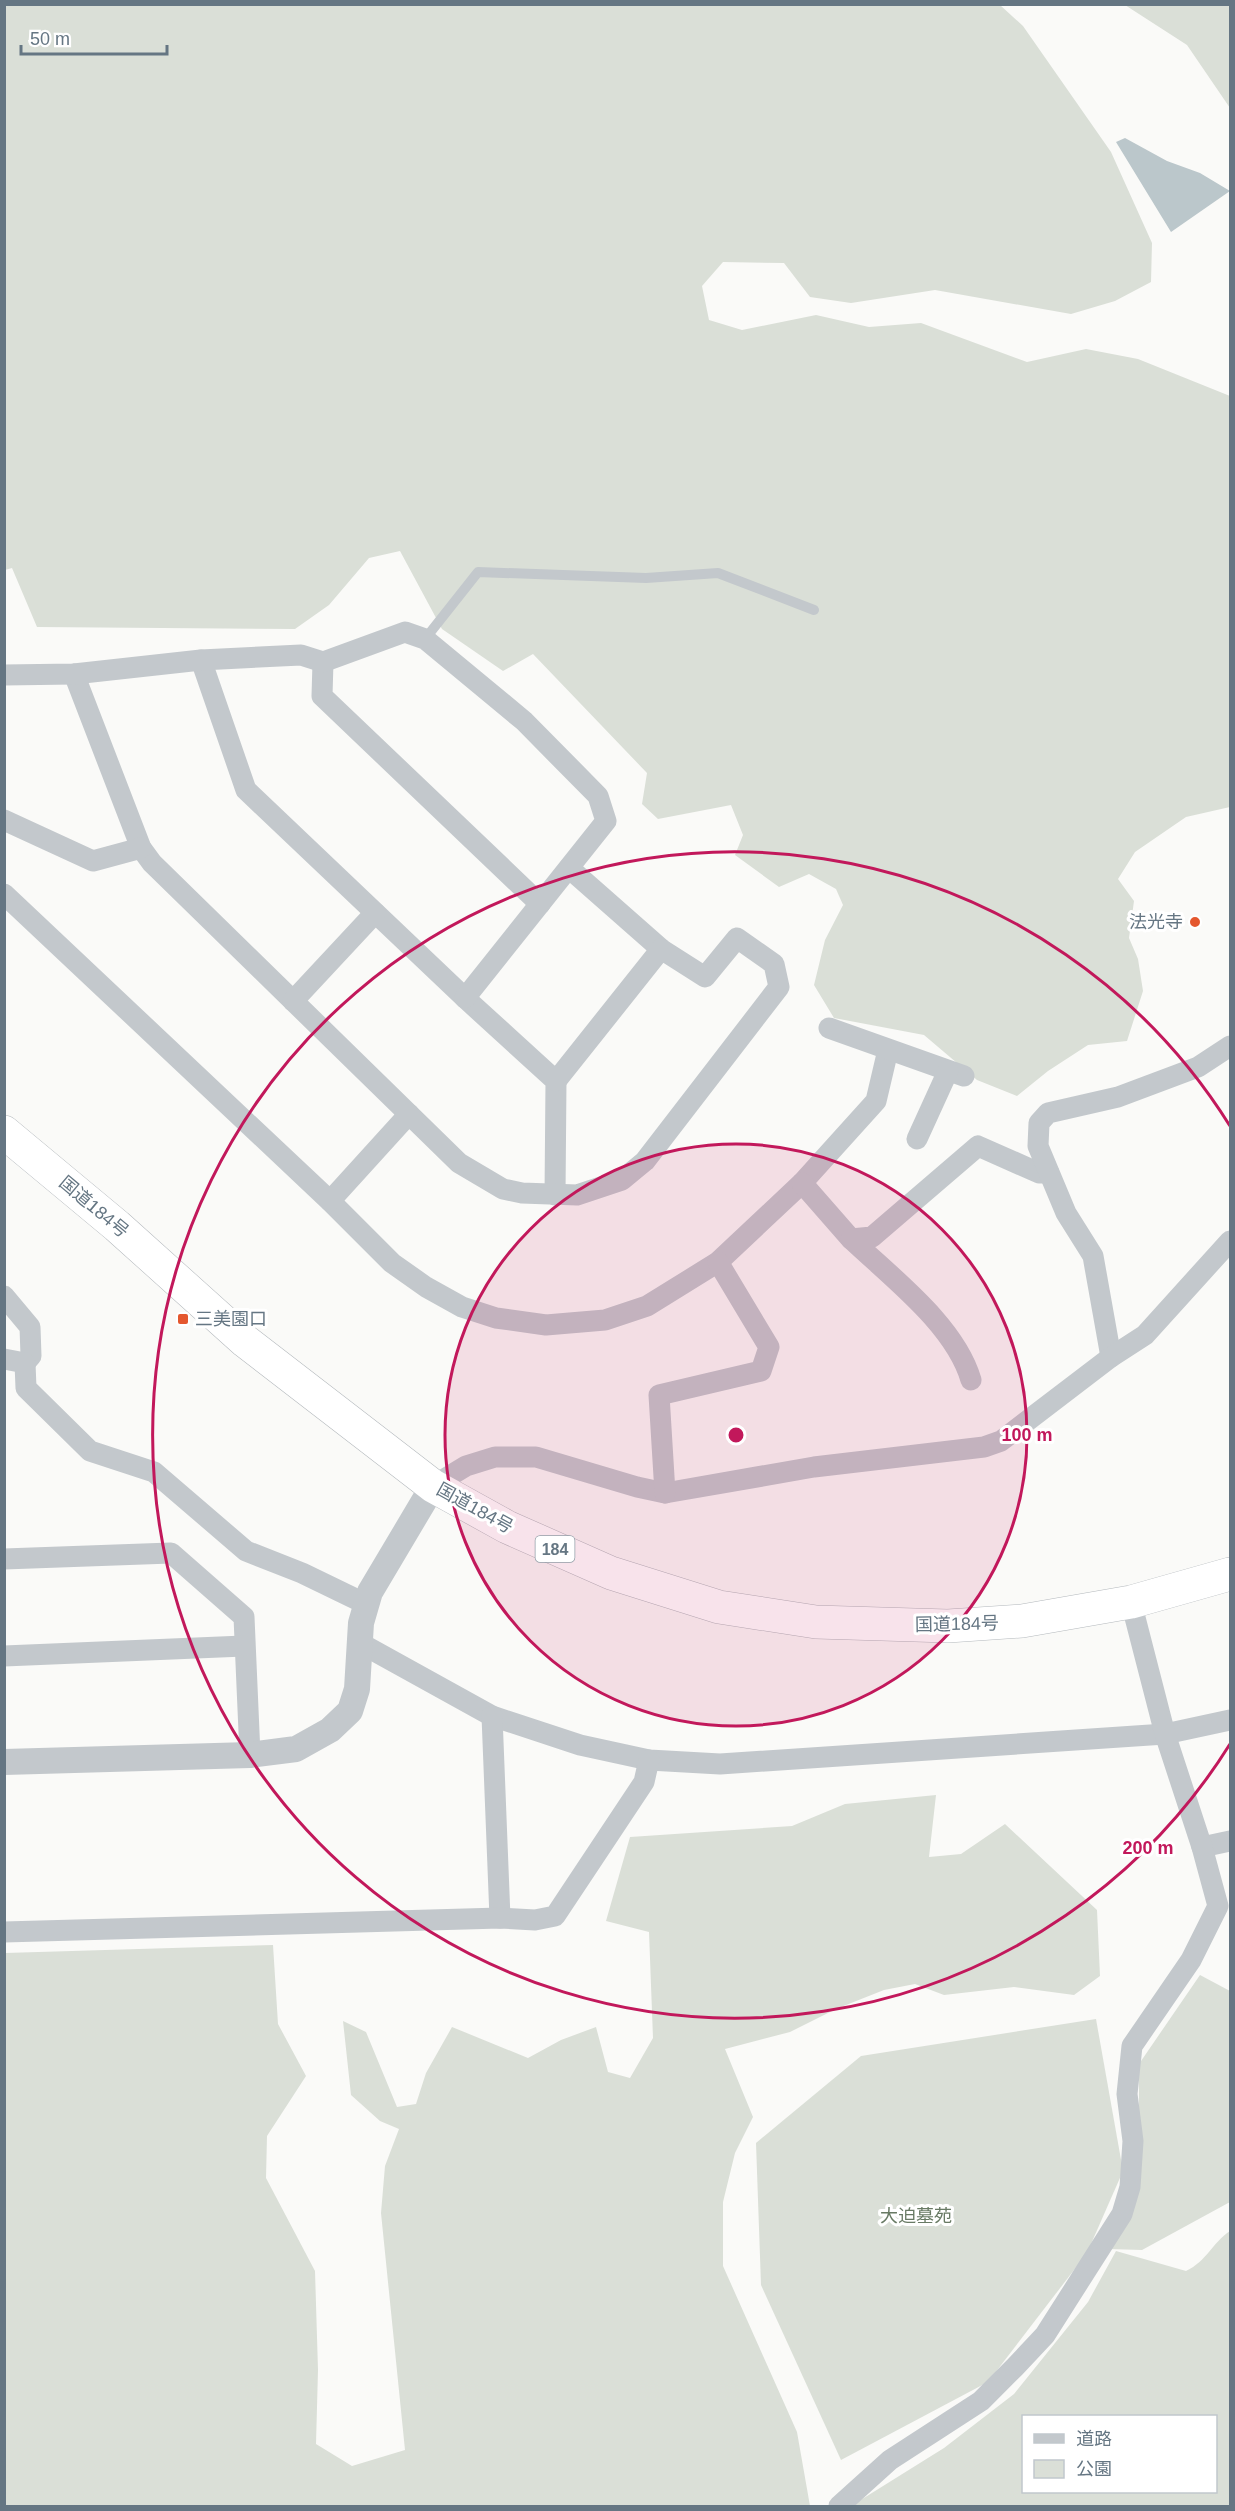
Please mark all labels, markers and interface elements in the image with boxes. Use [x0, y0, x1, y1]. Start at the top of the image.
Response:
scale bar [21, 18, 166, 56]
text: 50 m [30, 29, 70, 49]
place label: 法光寺 [1129, 912, 1183, 932]
marker: 法光寺 [1188, 915, 1202, 929]
street label: 国道184号 [55, 1172, 133, 1242]
place label: 三美園口 [195, 1309, 267, 1329]
marker: 三美園口 [176, 1312, 190, 1326]
centre of rings [726, 1425, 746, 1445]
text: 100 m [1001, 1425, 1053, 1445]
street label: 国道184号 [433, 1479, 517, 1537]
road number: 184 [536, 1536, 574, 1562]
street label: 国道184号 [915, 1613, 999, 1635]
text: 200 m [1122, 1838, 1174, 1858]
park label: 大迫墓苑 [880, 2206, 952, 2226]
legend [1022, 2415, 1217, 2493]
text: 道路 [1076, 2429, 1112, 2449]
text: 公園 [1076, 2459, 1112, 2479]

